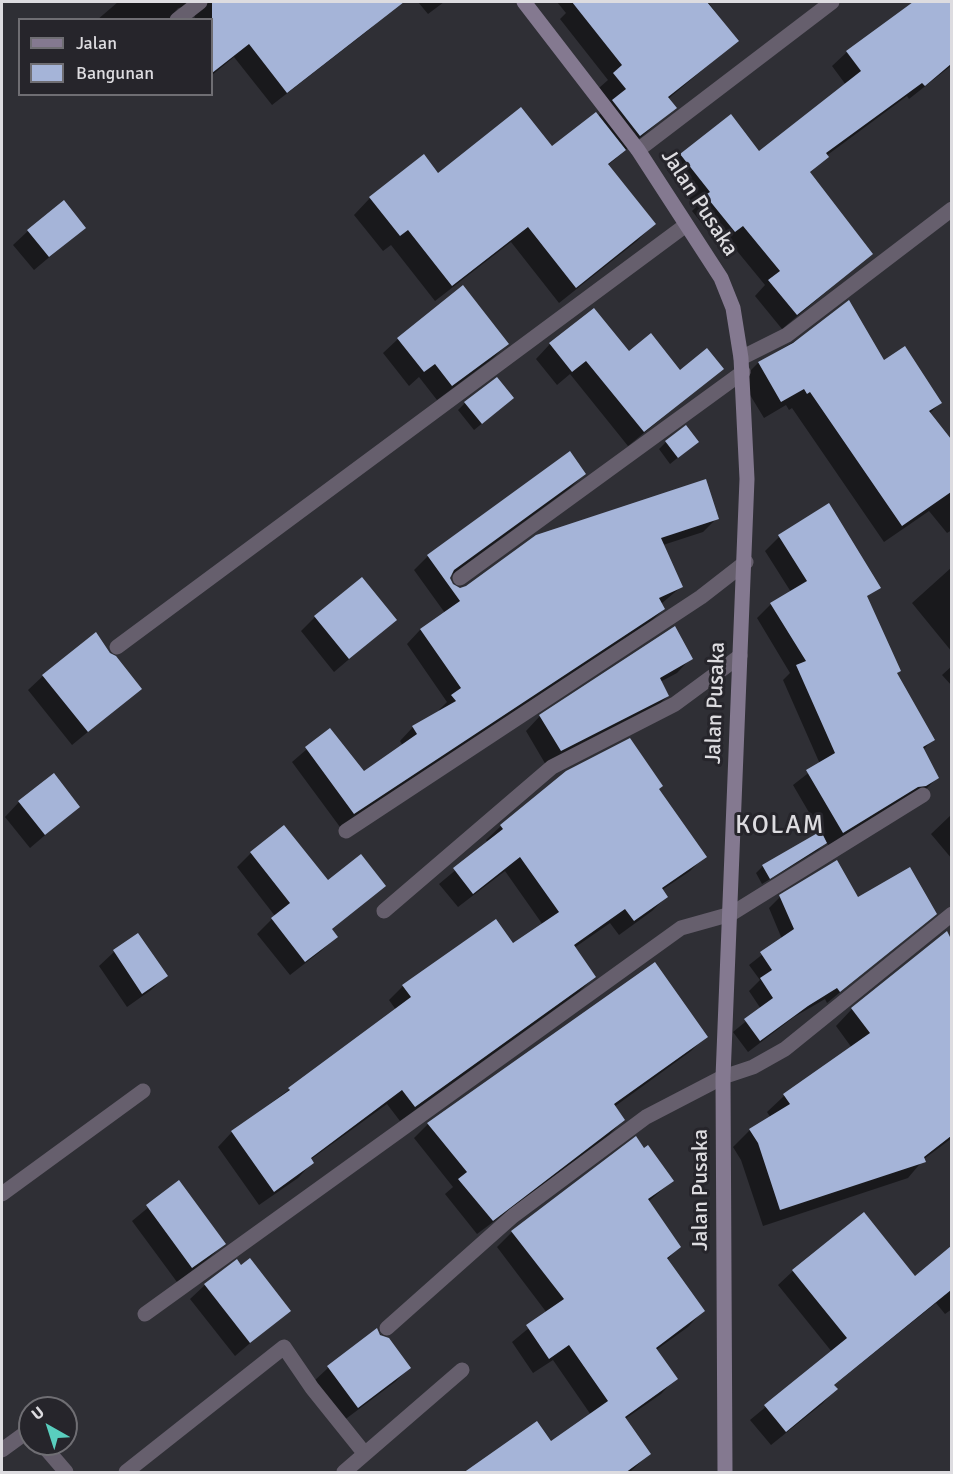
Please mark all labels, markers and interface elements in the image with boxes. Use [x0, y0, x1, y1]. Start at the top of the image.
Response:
legend [18, 18, 213, 96]
text: Jalan [76, 32, 117, 54]
text: Bangunan [76, 62, 154, 84]
street label: Jalan Pusaka [655, 145, 743, 261]
street label: Jalan Pusaka [701, 642, 731, 764]
district label: KOLAM [735, 810, 825, 842]
street label: Jalan Pusaka [688, 1129, 714, 1251]
north arrow [18, 1396, 78, 1456]
text: U [27, 1402, 48, 1425]

